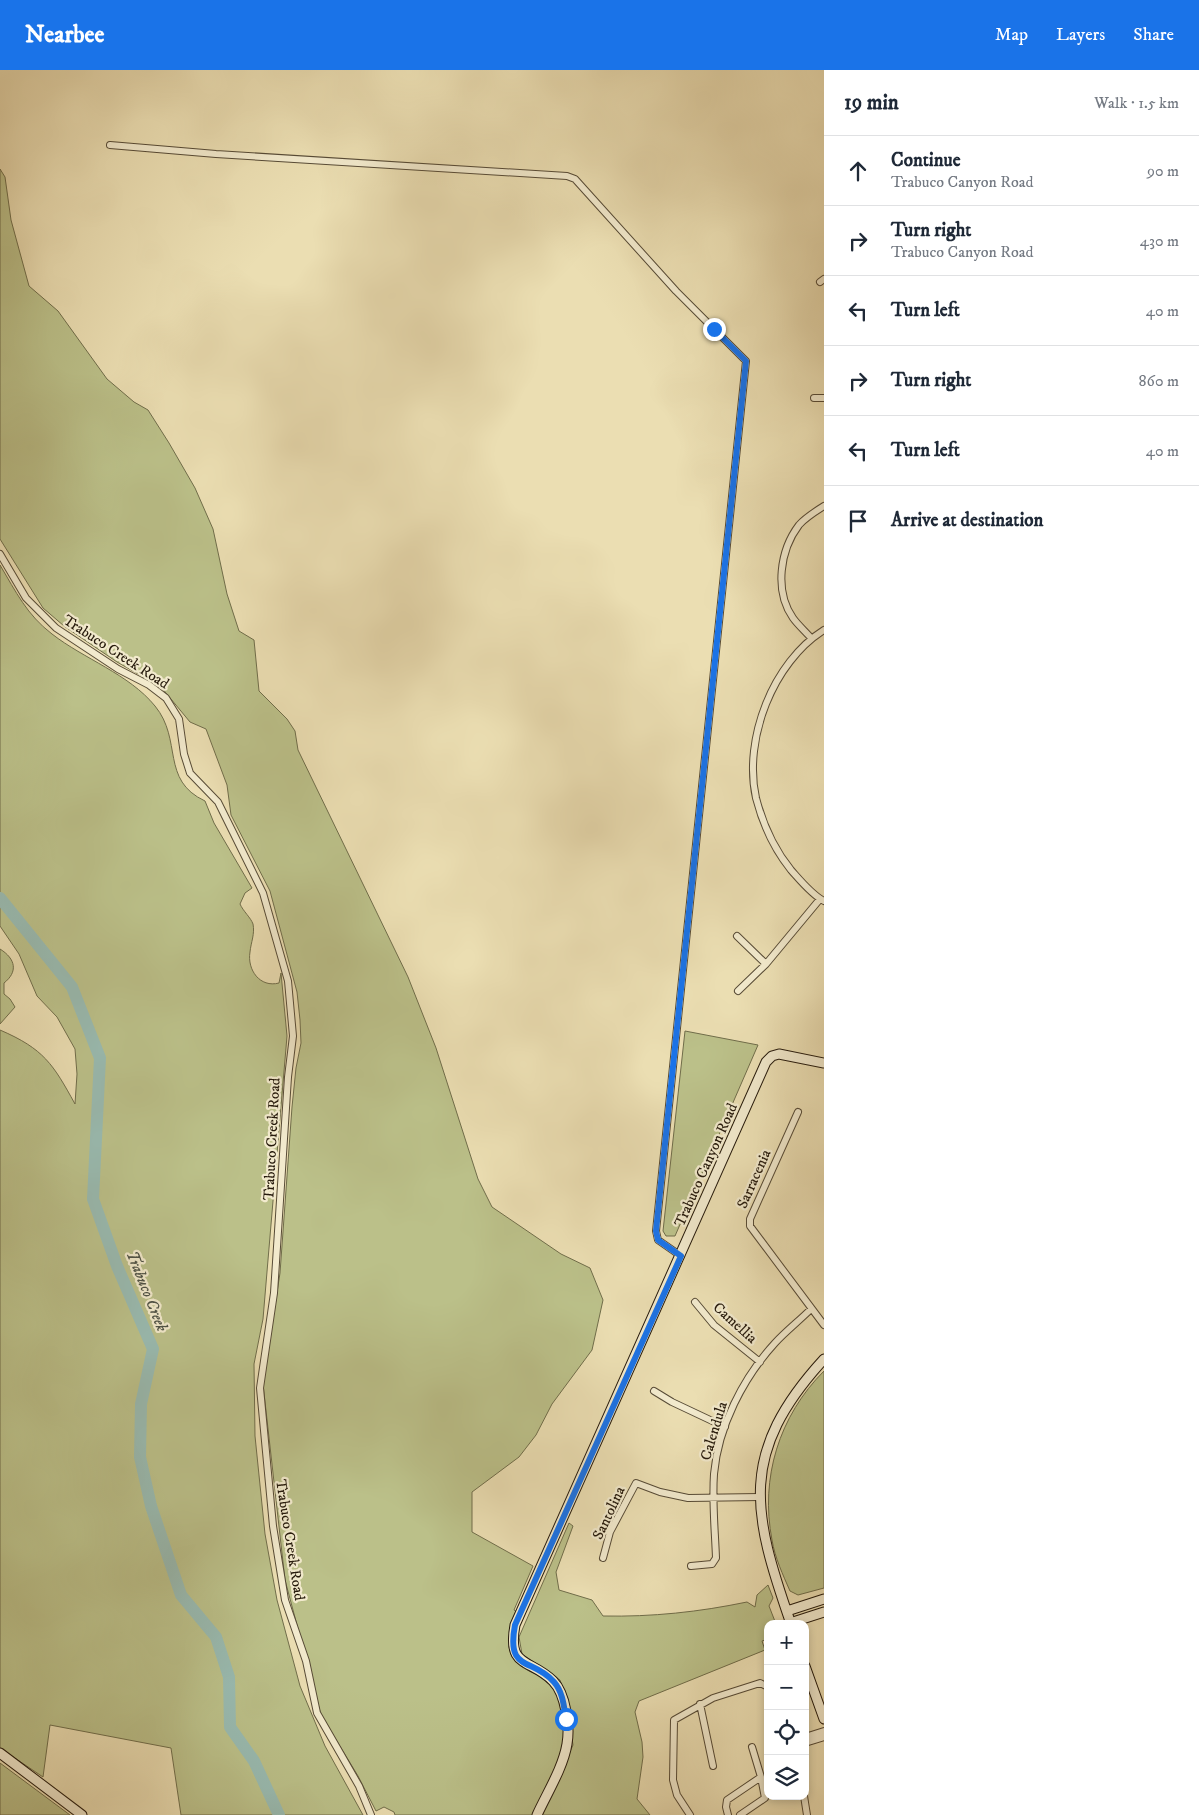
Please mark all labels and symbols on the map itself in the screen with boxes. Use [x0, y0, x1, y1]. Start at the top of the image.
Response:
route end [703, 318, 726, 341]
street label: Trabuco Creek Road [59, 611, 173, 694]
street label: Trabuco Creek Road [259, 1077, 285, 1201]
street label: Trabuco Canyon Road [670, 1100, 742, 1230]
street label: Sarracenia [733, 1146, 776, 1211]
water label: Trabuco Creek [122, 1248, 172, 1335]
street label: Camellia [709, 1298, 762, 1348]
street label: Calendula [696, 1399, 732, 1463]
street label: Trabuco Creek Road [271, 1478, 309, 1603]
street label: Santolina [588, 1483, 630, 1543]
route start [555, 1708, 578, 1731]

